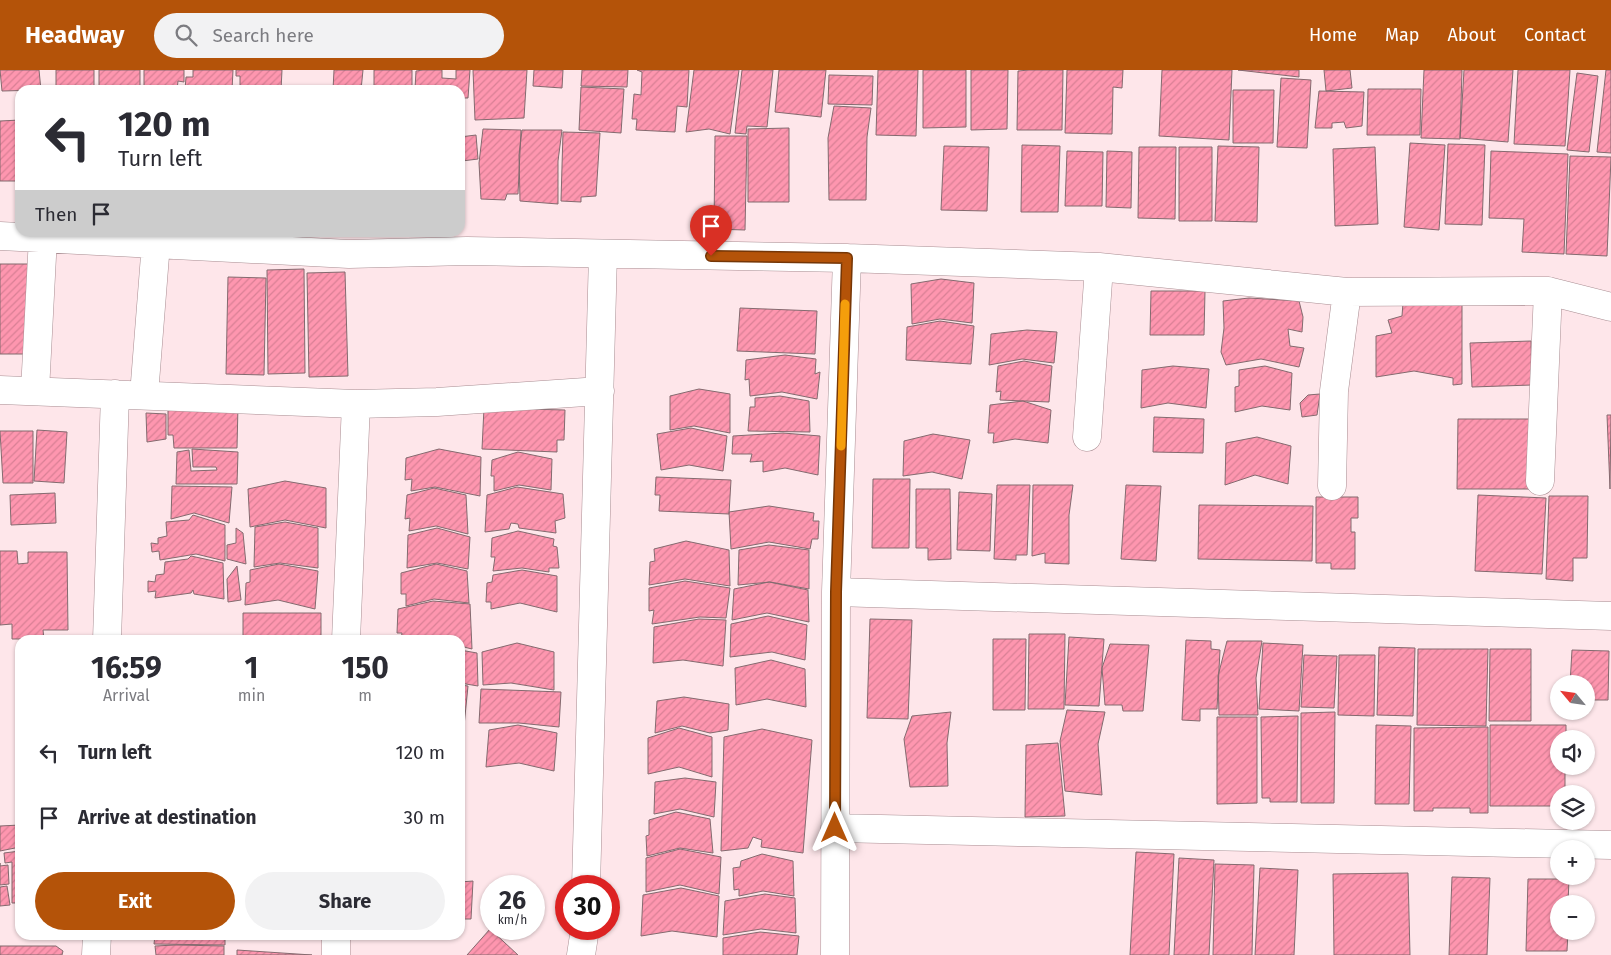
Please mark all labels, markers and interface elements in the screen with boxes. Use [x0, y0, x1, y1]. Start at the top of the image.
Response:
search box [154, 13, 504, 58]
text: Headway [25, 21, 124, 49]
icon: search [172, 21, 200, 49]
text: Search here [212, 24, 314, 47]
text: Home [1309, 24, 1357, 46]
text: Map [1385, 24, 1419, 46]
text: About [1447, 24, 1496, 46]
text: Contact [1524, 24, 1586, 46]
text: 120 m [118, 103, 211, 145]
icon: left [35, 105, 100, 170]
text: Turn left [118, 145, 202, 172]
icon: arrive [87, 200, 115, 228]
text: Then [35, 203, 77, 226]
pin [690, 205, 732, 256]
icon: arrive [697, 212, 725, 240]
text: 16:59 [91, 650, 162, 686]
text: 1 [245, 650, 259, 686]
text: 150 [341, 650, 389, 686]
north arrow [1550, 675, 1595, 720]
map controls [1550, 675, 1595, 940]
text: Arrival [103, 686, 150, 705]
text: min [238, 686, 265, 705]
text: m [358, 686, 372, 705]
button: sound [1550, 730, 1595, 775]
icon: left [35, 739, 63, 767]
text: Turn left [78, 741, 152, 764]
text: 120 m [395, 741, 445, 764]
button: layers [1550, 785, 1595, 830]
position arrow [808, 801, 860, 853]
icon: arrive [35, 804, 63, 832]
text: Arrive at destination [78, 806, 257, 829]
text: 30 m [404, 806, 445, 829]
button: + [1550, 840, 1595, 885]
button: Exit [35, 872, 235, 930]
button: Share [245, 872, 445, 930]
speed limit sign: 30 [555, 875, 620, 940]
text: 26 [499, 886, 526, 916]
button: − [1550, 895, 1595, 940]
text: km/h [498, 913, 527, 927]

